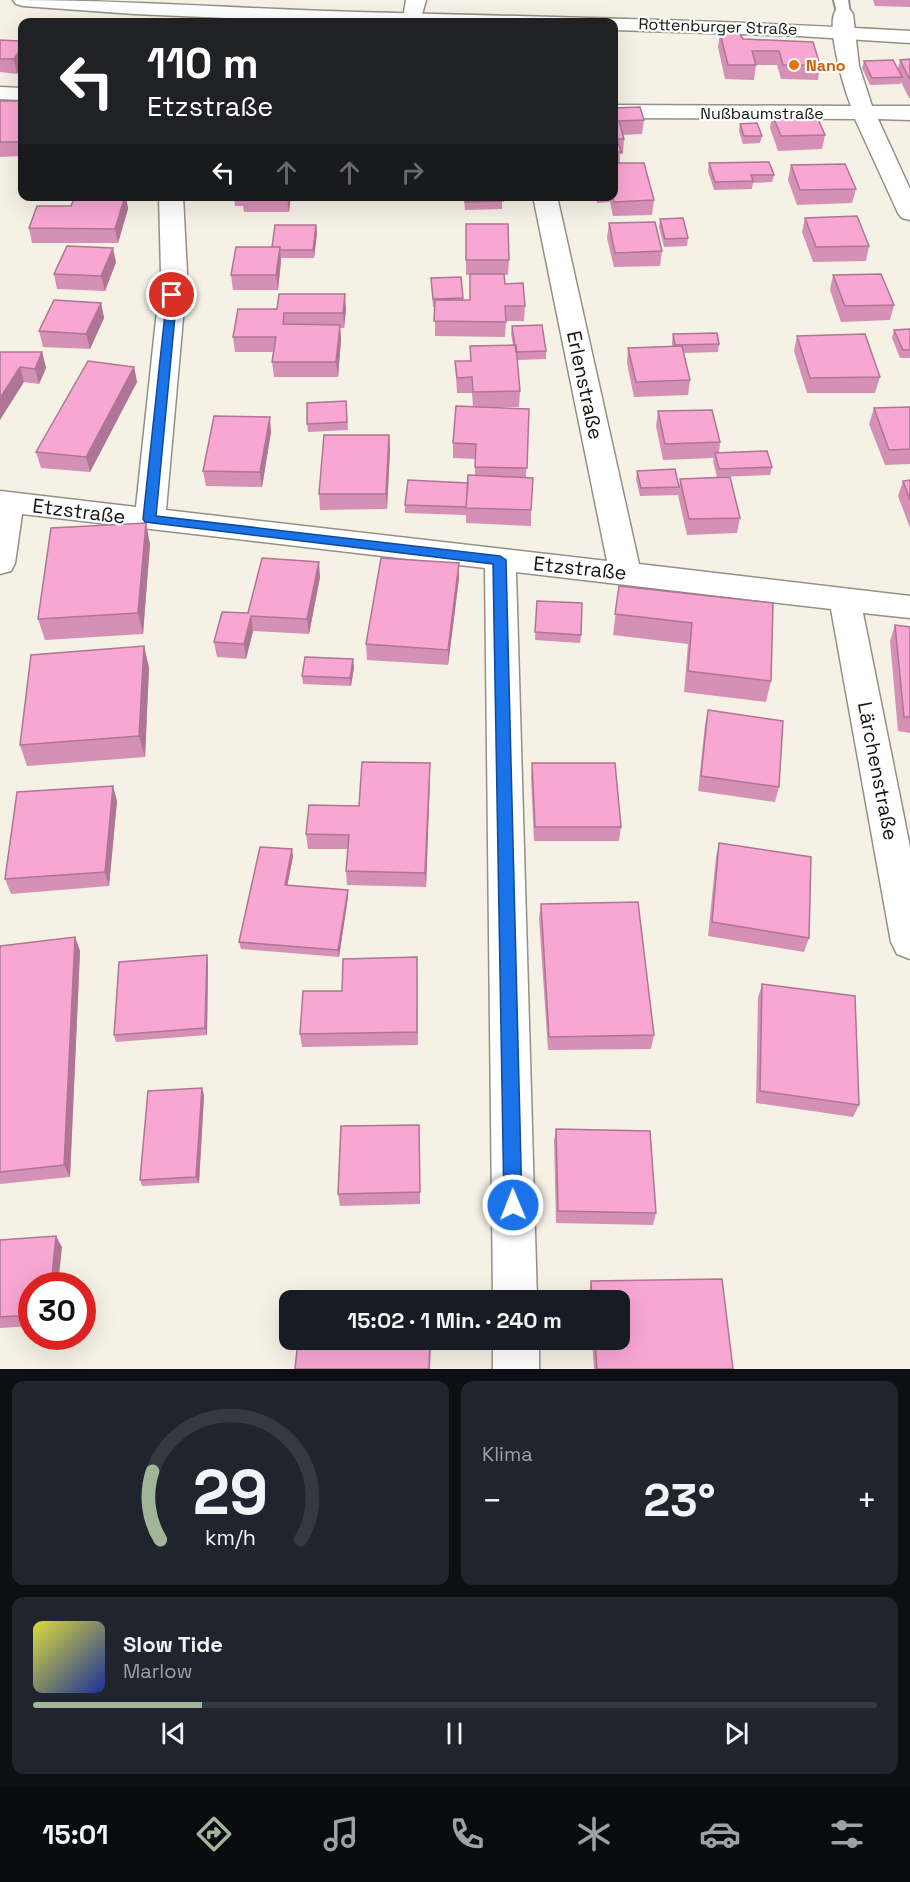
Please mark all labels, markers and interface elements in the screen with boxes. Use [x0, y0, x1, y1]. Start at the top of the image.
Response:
street label: Rottenburger Straße [638, 13, 798, 40]
text: 110 m [147, 37, 259, 90]
icon: left [48, 42, 126, 120]
place label: Nano [806, 55, 846, 76]
marker: Nano [787, 58, 801, 72]
text: Etzstraße [147, 89, 273, 124]
street label: Nußbaumstraße [700, 103, 824, 124]
icon: left [207, 156, 240, 189]
icon: ahead [270, 156, 303, 189]
icon: ahead [333, 156, 366, 189]
icon: right [396, 156, 429, 189]
pin [146, 269, 197, 320]
icon: arrive [155, 278, 188, 311]
street label: Erlenstraße [561, 328, 609, 442]
street label: Etzstraße [31, 492, 127, 530]
street label: Etzstraße [532, 550, 628, 586]
street label: Lärchenstraße [852, 700, 904, 842]
position arrow [481, 1173, 545, 1237]
speed limit sign: 30 [18, 1272, 96, 1350]
text: 15:02 · 1 Min. · 240 m [347, 1306, 562, 1334]
text: Klima [482, 1441, 533, 1467]
text: 29 [193, 1453, 268, 1532]
text: 23° [644, 1472, 715, 1529]
text: − [482, 1480, 502, 1522]
text: + [857, 1480, 877, 1522]
text: km/h [205, 1524, 256, 1551]
text: Slow Tide [123, 1630, 223, 1658]
text: Marlow [123, 1658, 192, 1684]
icon: previous [157, 1717, 190, 1750]
icon: pause [438, 1717, 471, 1750]
icon: next [720, 1717, 753, 1750]
icon: directions [193, 1813, 235, 1855]
icon: music [320, 1813, 362, 1855]
icon: phone [446, 1813, 488, 1855]
icon: climate [573, 1813, 615, 1855]
icon: car [699, 1813, 741, 1855]
icon: filters [826, 1813, 868, 1855]
text: 15:01 [42, 1817, 108, 1852]

